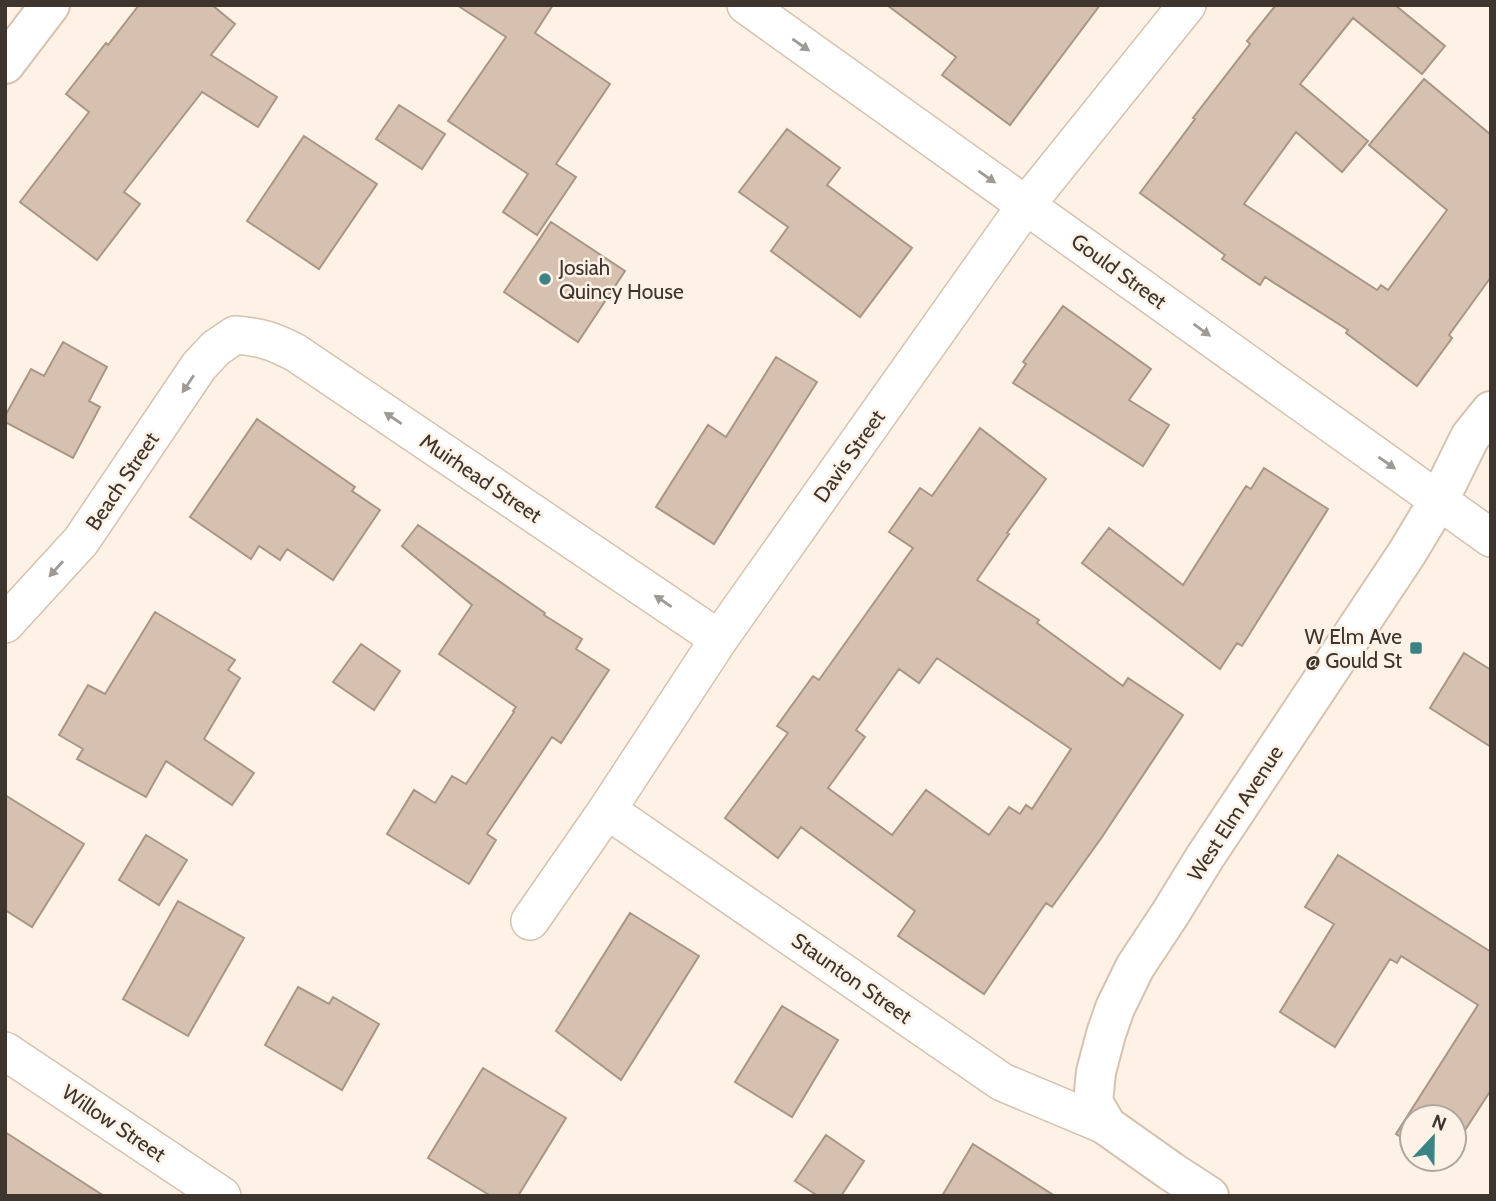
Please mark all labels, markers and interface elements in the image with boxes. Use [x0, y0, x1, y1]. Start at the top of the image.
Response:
one-way arrow [792, 38, 810, 52]
one-way arrow [978, 170, 996, 184]
street label: Gould Street [1066, 228, 1172, 314]
place label: Josiah Quincy House [558, 255, 684, 304]
marker: Josiah Quincy House [537, 271, 553, 287]
one-way arrow [1193, 323, 1211, 337]
one-way arrow [182, 374, 195, 393]
street label: Davis Street [808, 405, 890, 507]
one-way arrow [383, 412, 403, 425]
street label: Beach Street [80, 427, 164, 535]
street label: Muirhead Street [415, 428, 547, 528]
one-way arrow [1378, 455, 1396, 469]
one-way arrow [48, 560, 64, 578]
one-way arrow [653, 594, 673, 607]
place label: W Elm Ave @ Gould St [1305, 624, 1402, 673]
marker: W Elm Ave @ Gould St [1408, 640, 1424, 656]
street label: West Elm Avenue [1182, 740, 1288, 885]
street label: Staunton Street [787, 927, 917, 1029]
street label: Willow Street [58, 1079, 170, 1167]
north arrow [1398, 1103, 1468, 1173]
text: N [1429, 1110, 1450, 1136]

